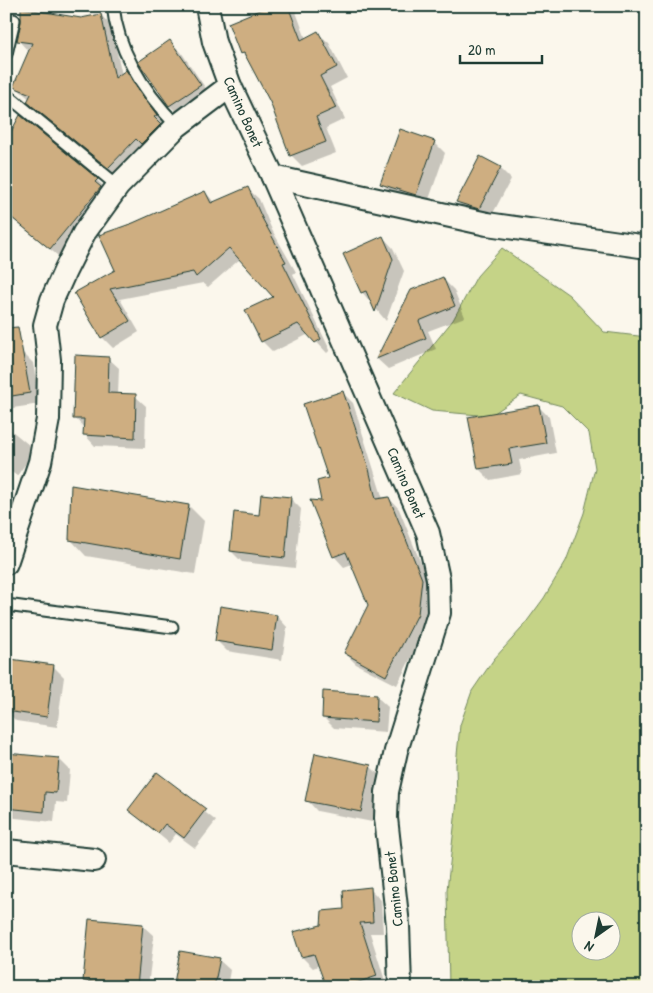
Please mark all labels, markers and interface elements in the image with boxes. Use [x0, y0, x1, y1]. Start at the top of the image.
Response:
scale bar [460, 32, 543, 64]
text: 20 m [468, 39, 495, 60]
street label: Camino Bonet [219, 73, 269, 151]
street label: Camino Bonet [382, 444, 431, 522]
street label: Camino Bonet [379, 850, 408, 928]
north arrow [570, 910, 620, 960]
text: N [580, 937, 597, 957]

